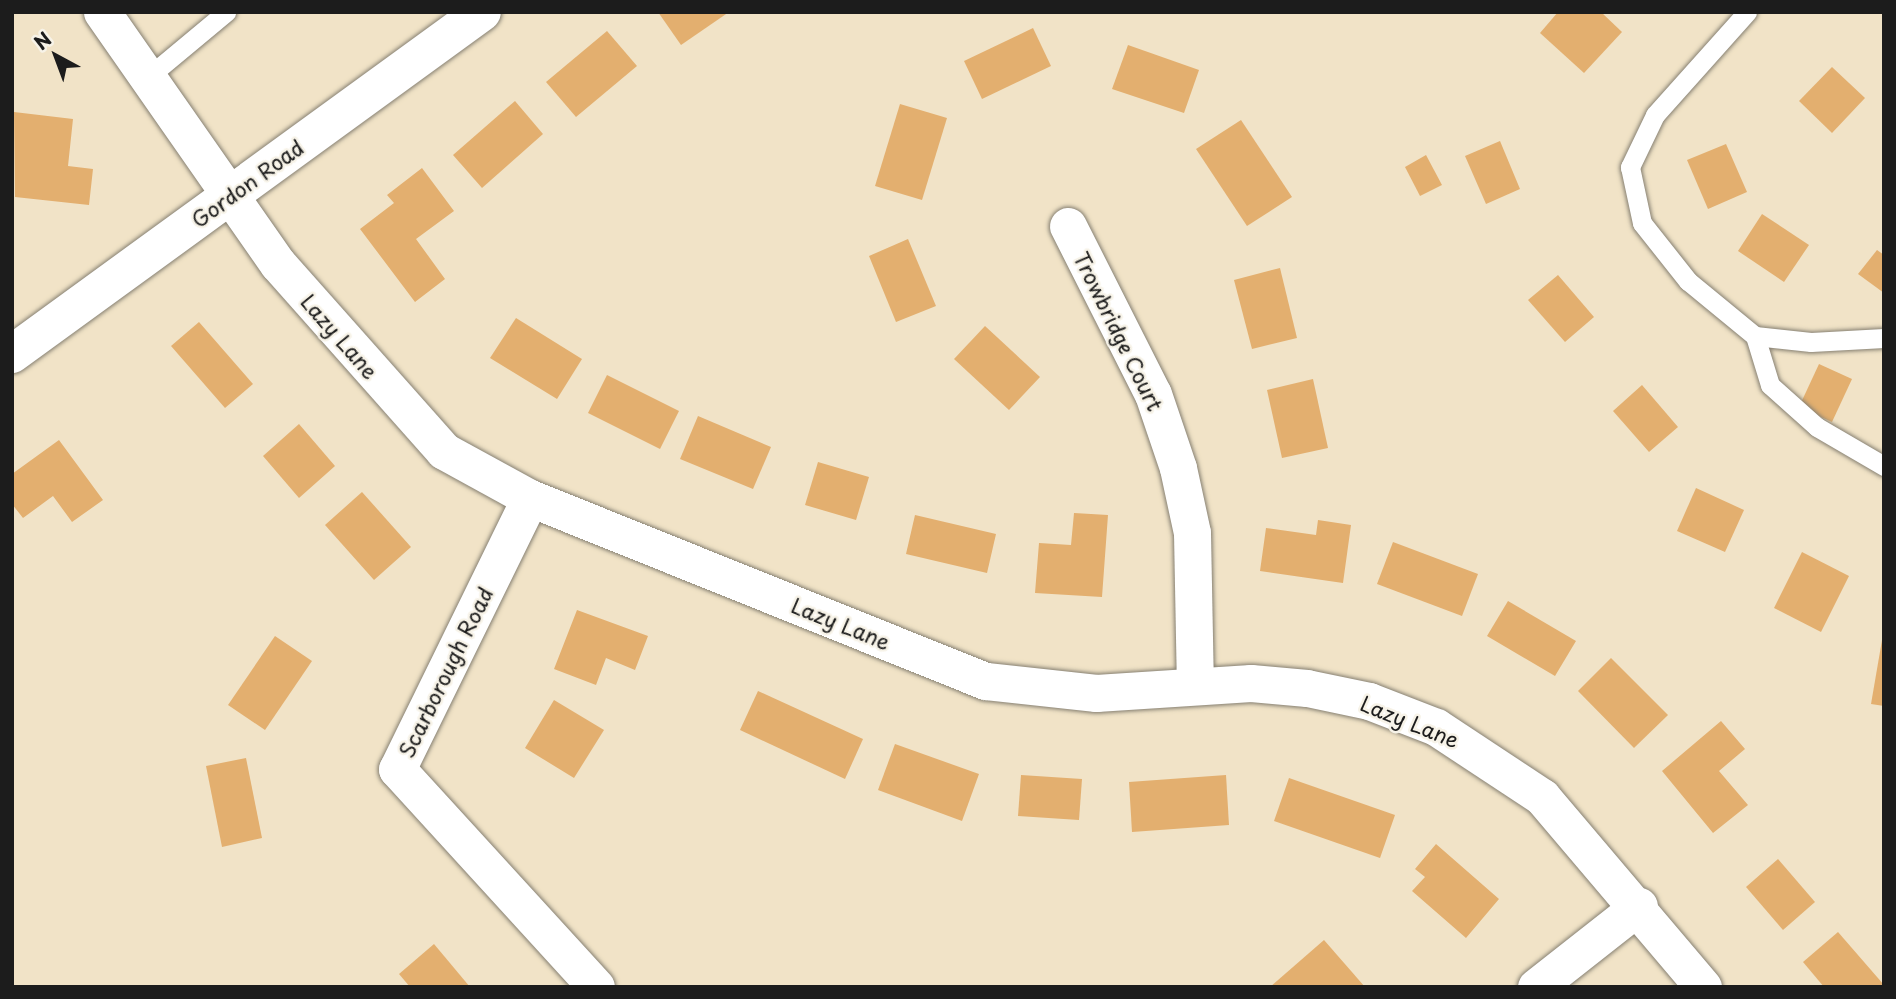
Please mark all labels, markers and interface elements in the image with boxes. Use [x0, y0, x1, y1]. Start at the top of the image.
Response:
north arrow [21, 21, 91, 91]
text: N [27, 25, 57, 56]
street label: Gordon Road [186, 134, 308, 232]
street label: Trowbridge Court [1069, 246, 1169, 416]
street label: Lazy Lane [297, 289, 383, 383]
street label: Scarborough Road [393, 583, 497, 761]
street label: Lazy Lane [789, 592, 893, 654]
street label: Lazy Lane [1358, 690, 1462, 752]

